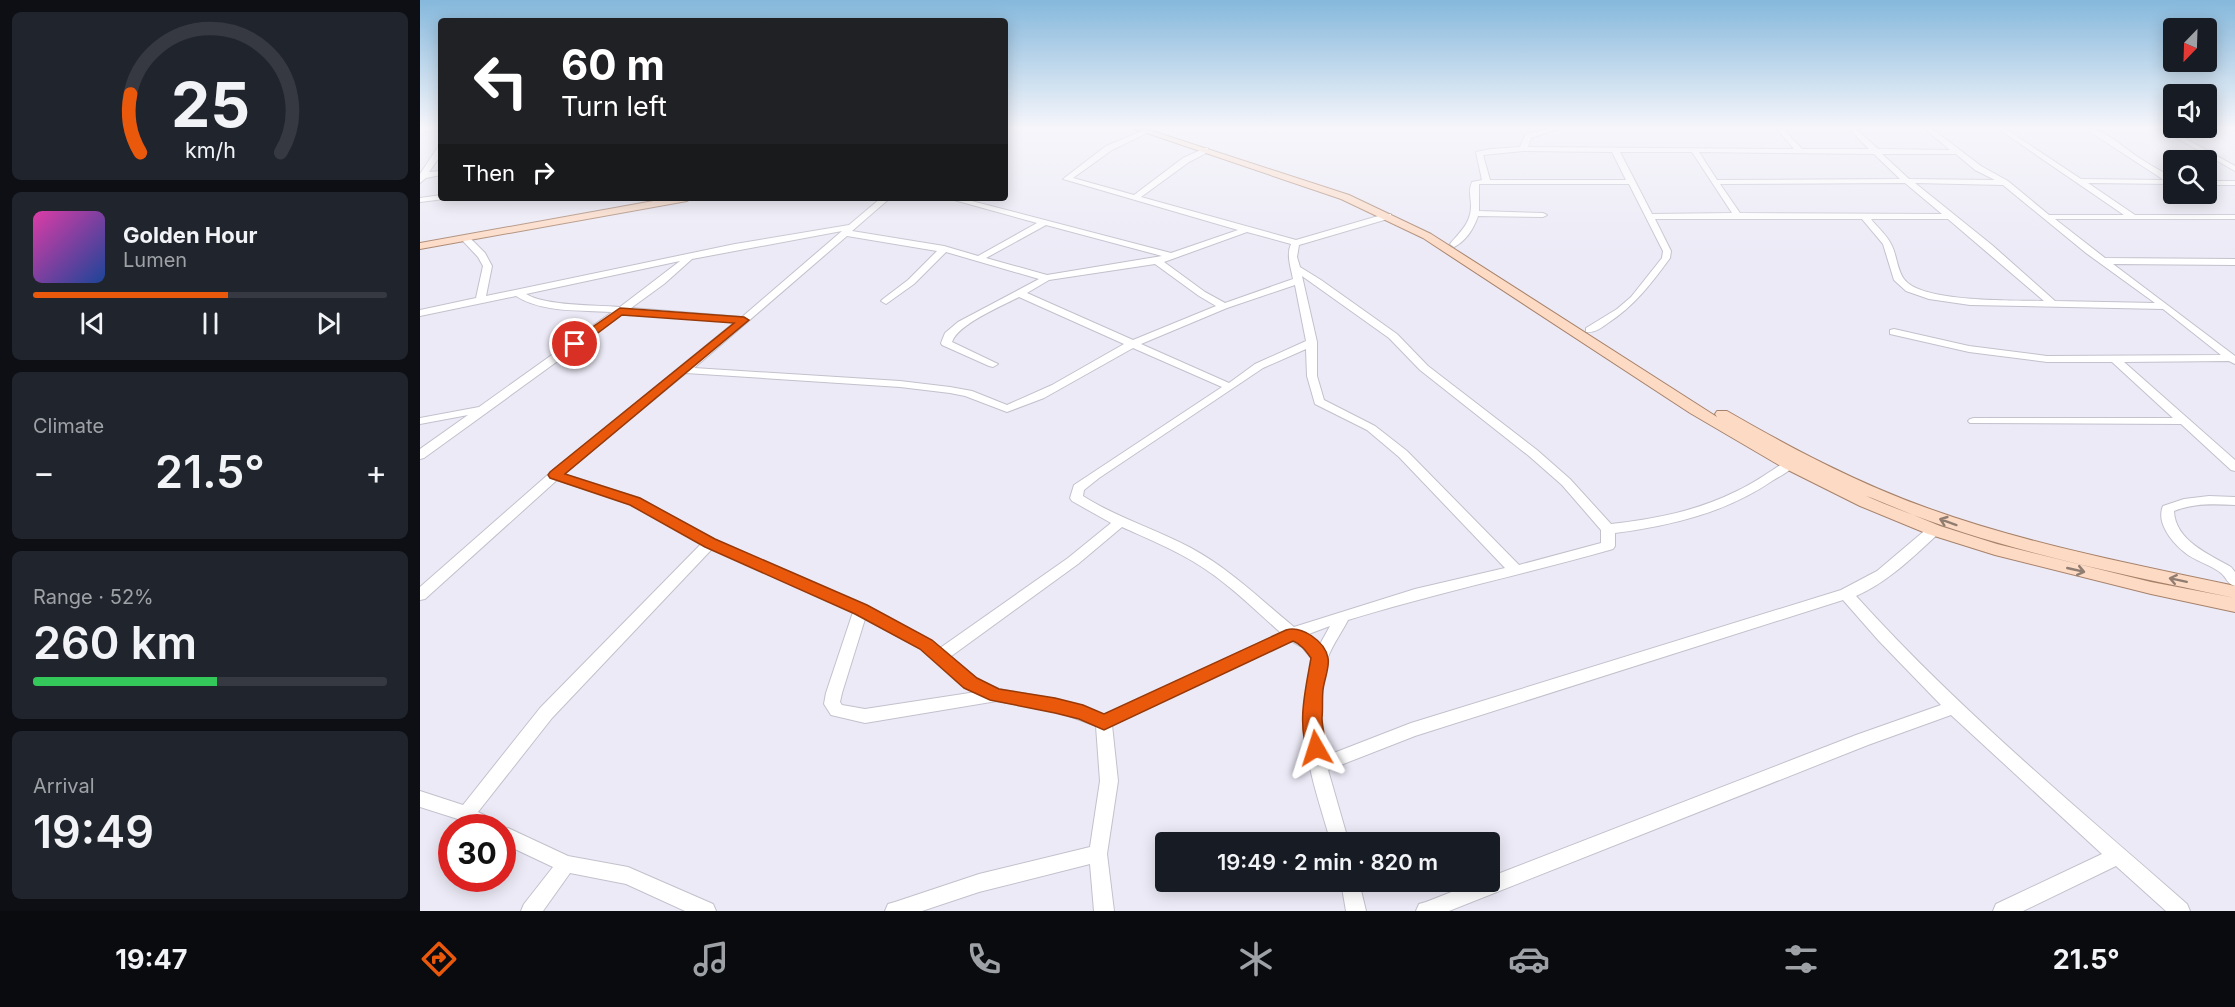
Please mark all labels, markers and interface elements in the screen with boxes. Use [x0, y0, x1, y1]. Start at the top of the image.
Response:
north arrow [2163, 18, 2217, 72]
map controls [2163, 18, 2217, 204]
text: 60 m [561, 39, 665, 90]
icon: left [462, 42, 540, 120]
text: 25 [170, 67, 250, 142]
button: sound [2163, 84, 2217, 138]
text: Turn left [561, 90, 667, 123]
text: km/h [185, 137, 235, 163]
button: search [2163, 150, 2217, 204]
icon: right [527, 156, 560, 189]
text: Then [462, 160, 515, 186]
text: Golden Hour [123, 222, 257, 248]
text: Lumen [123, 248, 187, 272]
icon: previous [76, 307, 109, 340]
icon: pause [194, 307, 227, 340]
icon: next [312, 307, 345, 340]
pin [549, 318, 600, 369]
icon: arrive [558, 327, 591, 360]
text: Climate [33, 414, 104, 438]
text: 21.5° [155, 444, 265, 499]
text: − [33, 452, 55, 492]
text: + [365, 452, 387, 492]
one-way arrow [1939, 515, 1958, 526]
one-way arrow [2066, 565, 2085, 577]
one-way arrow [2168, 574, 2188, 585]
text: Range · 52% [33, 585, 154, 609]
text: 260 km [33, 615, 197, 670]
position arrow [1284, 716, 1348, 780]
text: Arrival [33, 774, 95, 798]
text: 19:49 [33, 804, 154, 859]
speed limit sign: 30 [438, 814, 516, 892]
text: 19:49 · 2 min · 820 m [1217, 849, 1438, 875]
icon: directions [418, 938, 460, 980]
icon: music [690, 938, 732, 980]
icon: phone [963, 938, 1005, 980]
icon: climate [1235, 938, 1277, 980]
icon: car [1508, 938, 1550, 980]
icon: filters [1780, 938, 1822, 980]
text: 19:47 [115, 943, 187, 976]
text: 21.5° [2053, 943, 2120, 976]

